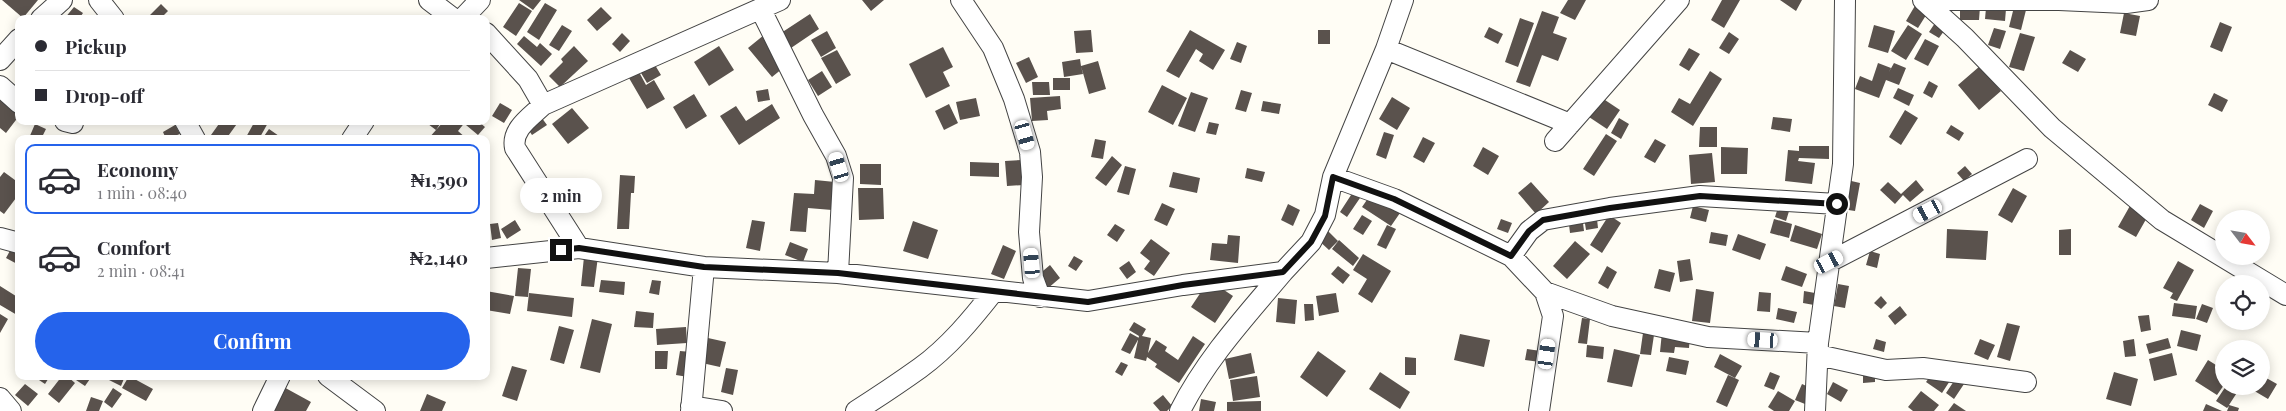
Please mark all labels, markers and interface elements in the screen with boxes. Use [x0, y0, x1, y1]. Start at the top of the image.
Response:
text: Pickup [65, 33, 127, 59]
text: Drop-off [65, 82, 143, 108]
car [1013, 119, 1036, 151]
car [827, 150, 850, 184]
text: Economy [97, 156, 178, 182]
icon: car [37, 157, 82, 202]
text: ₦1,590 [411, 166, 468, 192]
callout: 2 min [520, 178, 602, 212]
text: 1 min · 08:40 [97, 182, 187, 203]
text: 2 min [540, 185, 582, 206]
route start [1826, 193, 1848, 215]
car [1911, 197, 1944, 225]
north arrow [2215, 210, 2270, 265]
map controls [2215, 210, 2270, 395]
text: Comfort [97, 234, 171, 260]
icon: car [37, 235, 82, 280]
route end [550, 239, 572, 261]
text: ₦2,140 [410, 244, 468, 270]
car [1023, 247, 1040, 279]
car [1812, 249, 1845, 275]
text: 2 min · 08:41 [97, 260, 185, 281]
button: locate [2215, 275, 2270, 330]
button: Confirm [35, 312, 470, 370]
car [1747, 332, 1778, 348]
car [1537, 338, 1556, 370]
button: layers [2215, 340, 2270, 395]

